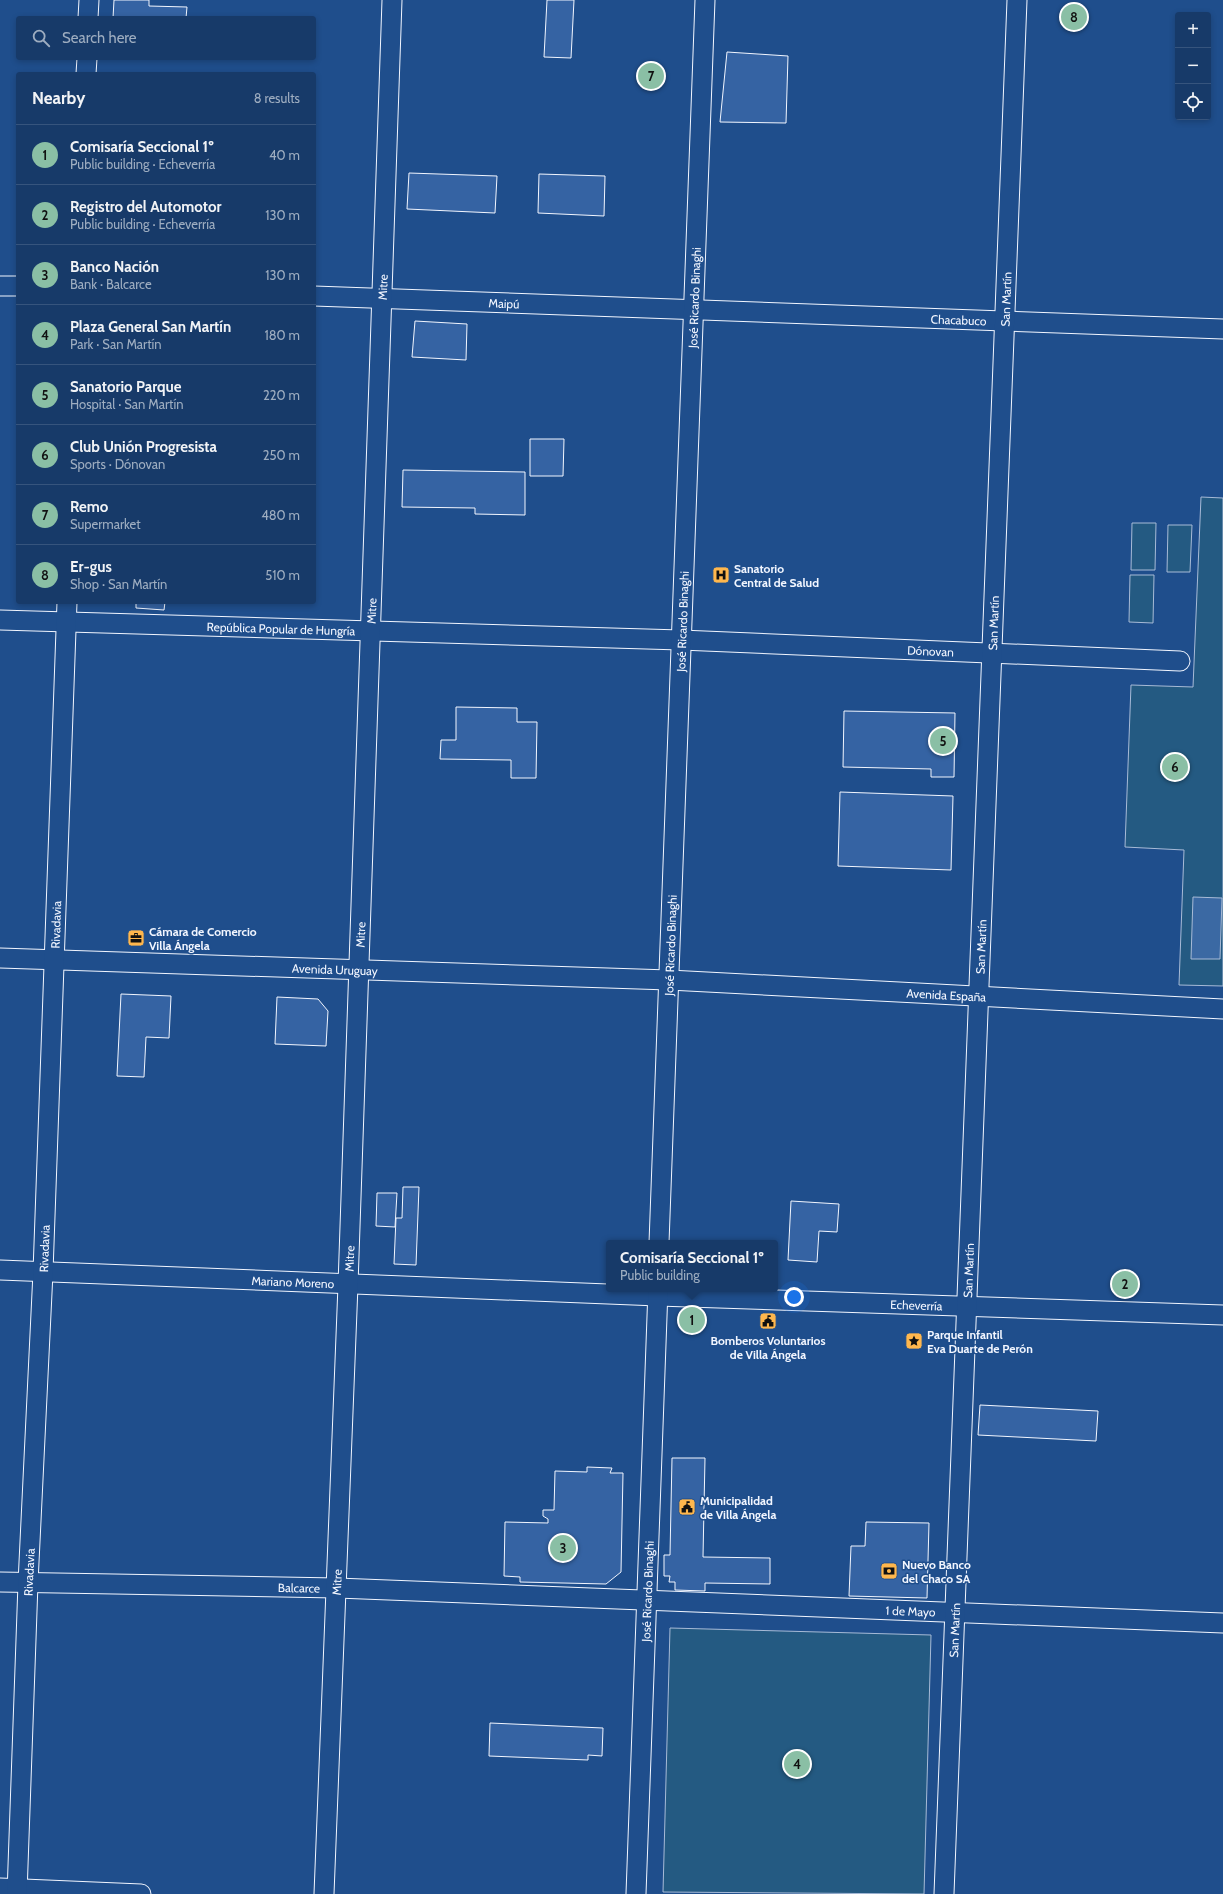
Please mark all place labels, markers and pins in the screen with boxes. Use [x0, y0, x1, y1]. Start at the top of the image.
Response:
pin: 8 [1061, 2, 1087, 32]
pin: 7 [638, 61, 664, 91]
place label: Sanatorio Central de Salud [734, 561, 819, 590]
hospital icon: Sanatorio Central de Salud [711, 565, 731, 585]
pin: 5 [930, 726, 956, 756]
pin: 6 [1162, 752, 1188, 782]
place label: Cámara de Comercio Villa Ángela [149, 924, 257, 953]
office icon: Cámara de Comercio Villa Ángela [126, 928, 146, 948]
pin: 2 [1112, 1269, 1138, 1299]
pin: 1 [679, 1305, 705, 1335]
public building icon: Bomberos Voluntarios de Villa Ángela [758, 1311, 778, 1331]
place label: Parque Infantil Eva Duarte de Perón [927, 1327, 1033, 1356]
place icon: Parque Infantil Eva Duarte de Perón [904, 1331, 924, 1351]
place label: Bomberos Voluntarios de Villa Ángela [710, 1333, 826, 1362]
place label: Municipalidad de Villa Ángela [700, 1493, 776, 1522]
public building icon: Municipalidad de Villa Ángela [677, 1497, 697, 1517]
pin: 3 [550, 1533, 576, 1563]
place label: Nuevo Banco del Chaco SA [902, 1557, 971, 1586]
bank icon: Nuevo Banco del Chaco SA [879, 1561, 899, 1581]
pin: 4 [784, 1749, 810, 1779]

